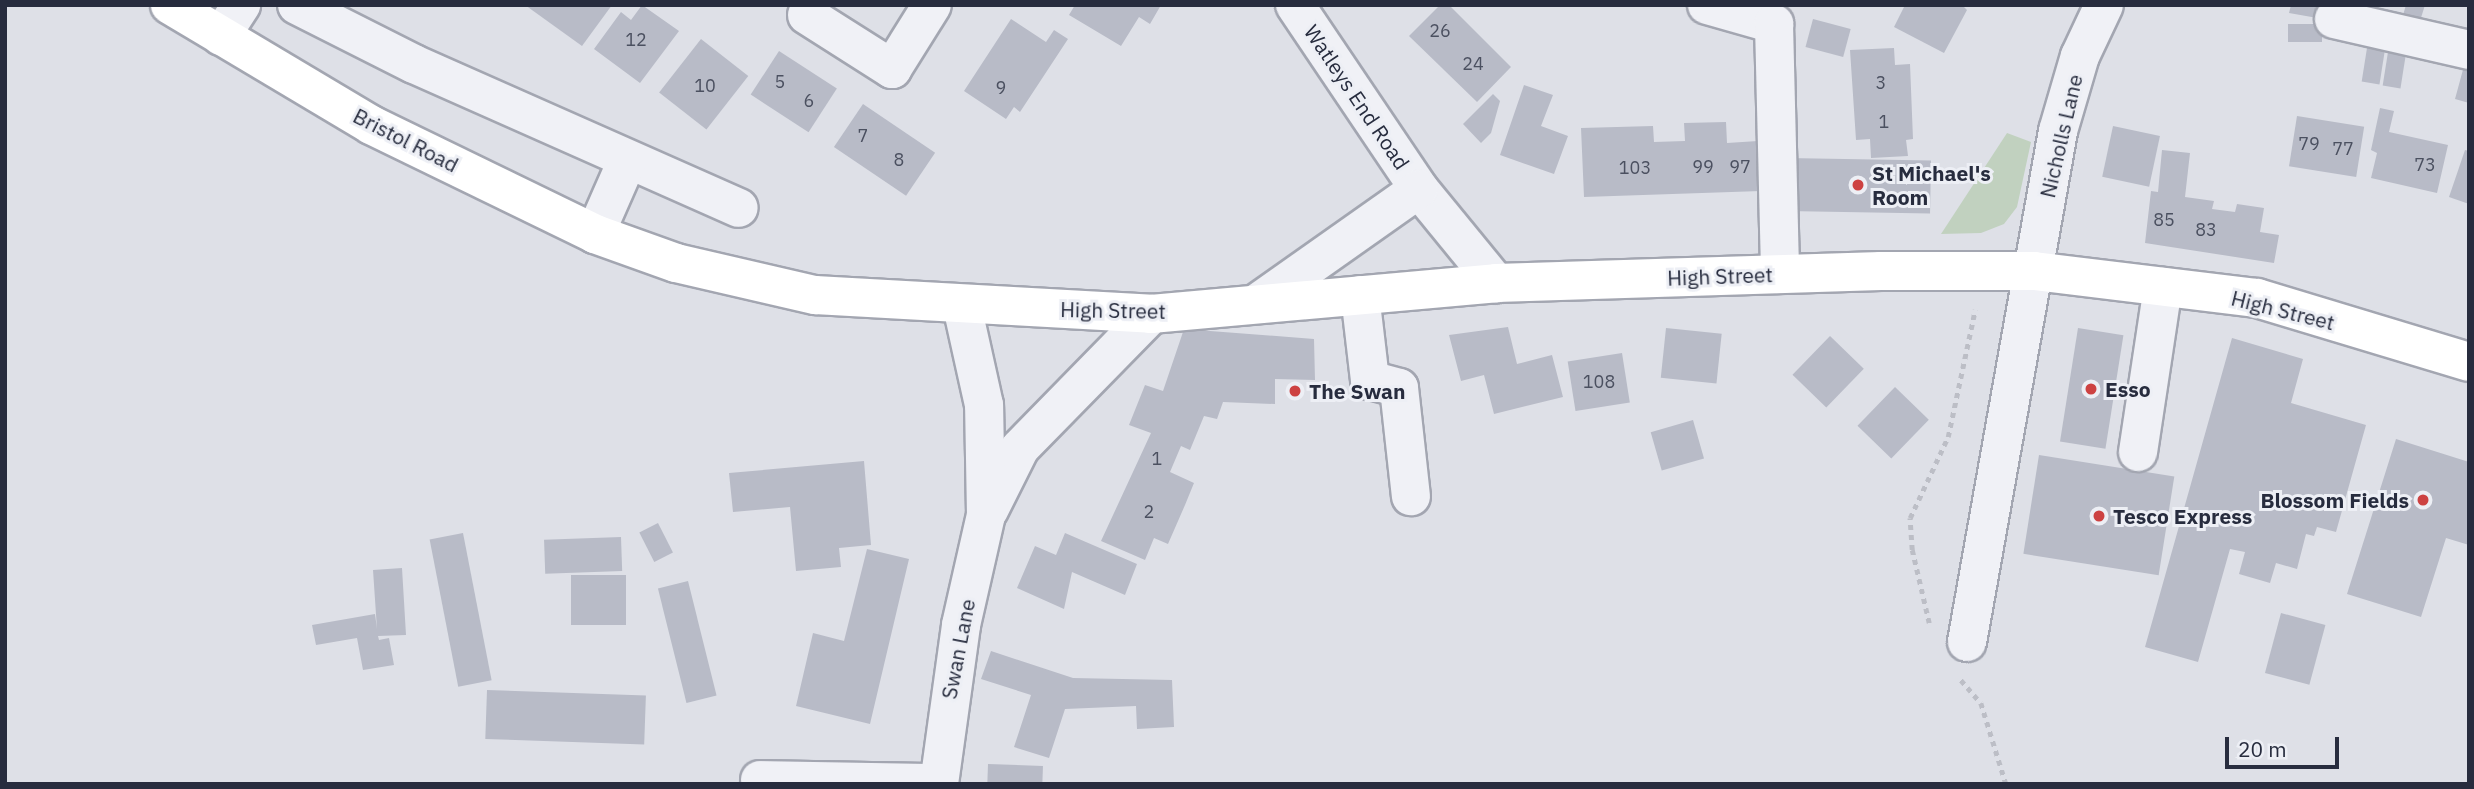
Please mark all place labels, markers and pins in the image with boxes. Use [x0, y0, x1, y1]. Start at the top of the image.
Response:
place label: St Michael's Room [1872, 160, 1991, 210]
marker: St Michael's Room [1850, 177, 1866, 193]
place label: Esso [2105, 376, 2151, 402]
place label: The Swan [1309, 378, 1405, 404]
marker: Esso [2083, 381, 2099, 397]
marker: The Swan [1287, 383, 1303, 399]
place label: Blossom Fields [2260, 487, 2409, 513]
marker: Blossom Fields [2415, 492, 2431, 508]
place label: Tesco Express [2113, 503, 2252, 529]
marker: Tesco Express [2091, 508, 2107, 524]

